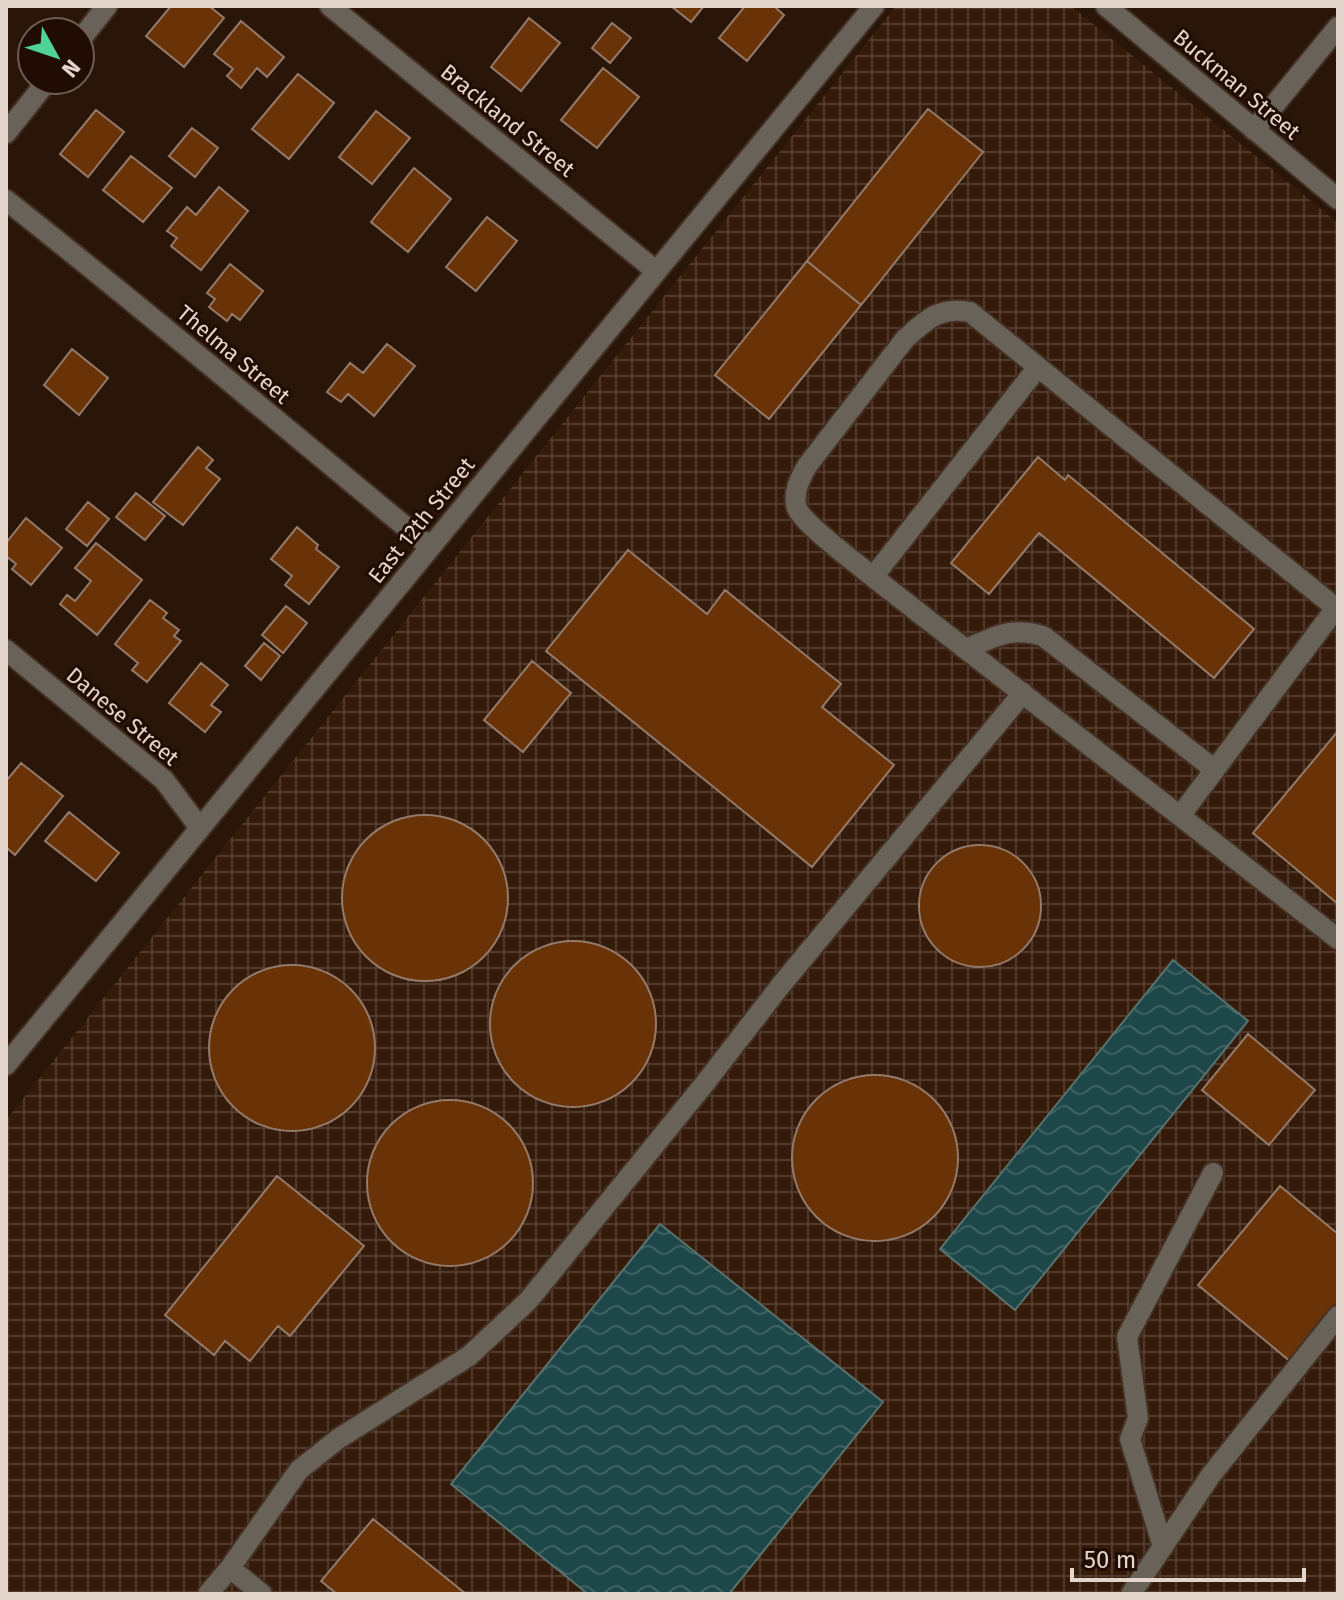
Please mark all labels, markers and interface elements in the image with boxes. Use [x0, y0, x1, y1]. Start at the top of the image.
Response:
north arrow [16, 16, 96, 96]
street label: Buckman Street [1168, 24, 1306, 145]
text: N [56, 54, 86, 83]
street label: Brackland Street [435, 58, 580, 183]
street label: Thelma Street [172, 299, 296, 409]
street label: East 12th Street [362, 452, 480, 589]
street label: Danese Street [61, 661, 184, 771]
scale bar [1072, 1532, 1304, 1582]
text: 50 m [1084, 1546, 1136, 1574]

